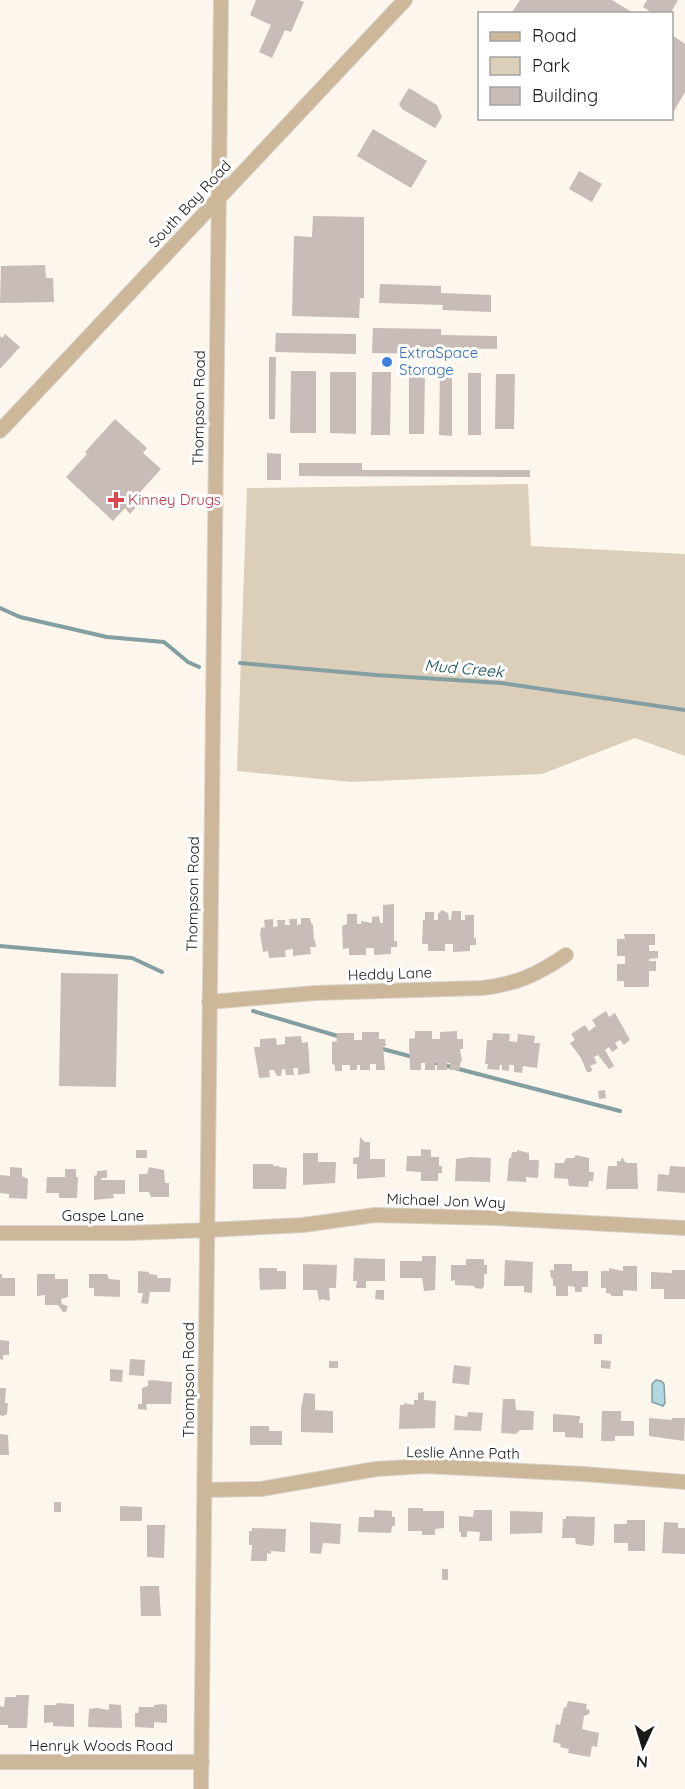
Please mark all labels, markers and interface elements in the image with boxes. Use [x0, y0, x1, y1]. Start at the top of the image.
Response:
legend [478, 12, 673, 120]
text: Road [532, 24, 577, 47]
text: Park [532, 54, 570, 77]
text: Building [532, 84, 598, 107]
street label: South Bay Road [144, 156, 235, 251]
place label: ExtraSpace Storage [399, 343, 478, 379]
street label: Thompson Road [188, 350, 209, 466]
marker: ExtraSpace Storage [380, 355, 394, 369]
place label: Kinney Drugs [128, 490, 221, 509]
marker: Kinney Drugs [109, 493, 123, 507]
water label: Mud Creek [424, 655, 506, 682]
street label: Thompson Road [182, 836, 203, 952]
street label: Heddy Lane [348, 963, 432, 984]
street label: Michael Jon Way [386, 1189, 506, 1212]
street label: Gaspe Lane [62, 1206, 144, 1225]
street label: Thompson Road [179, 1322, 198, 1438]
street label: Leslie Anne Path [406, 1442, 520, 1463]
north arrow [613, 1717, 673, 1777]
street label: Henryk Woods Road [29, 1736, 173, 1755]
text: N [635, 1752, 649, 1772]

